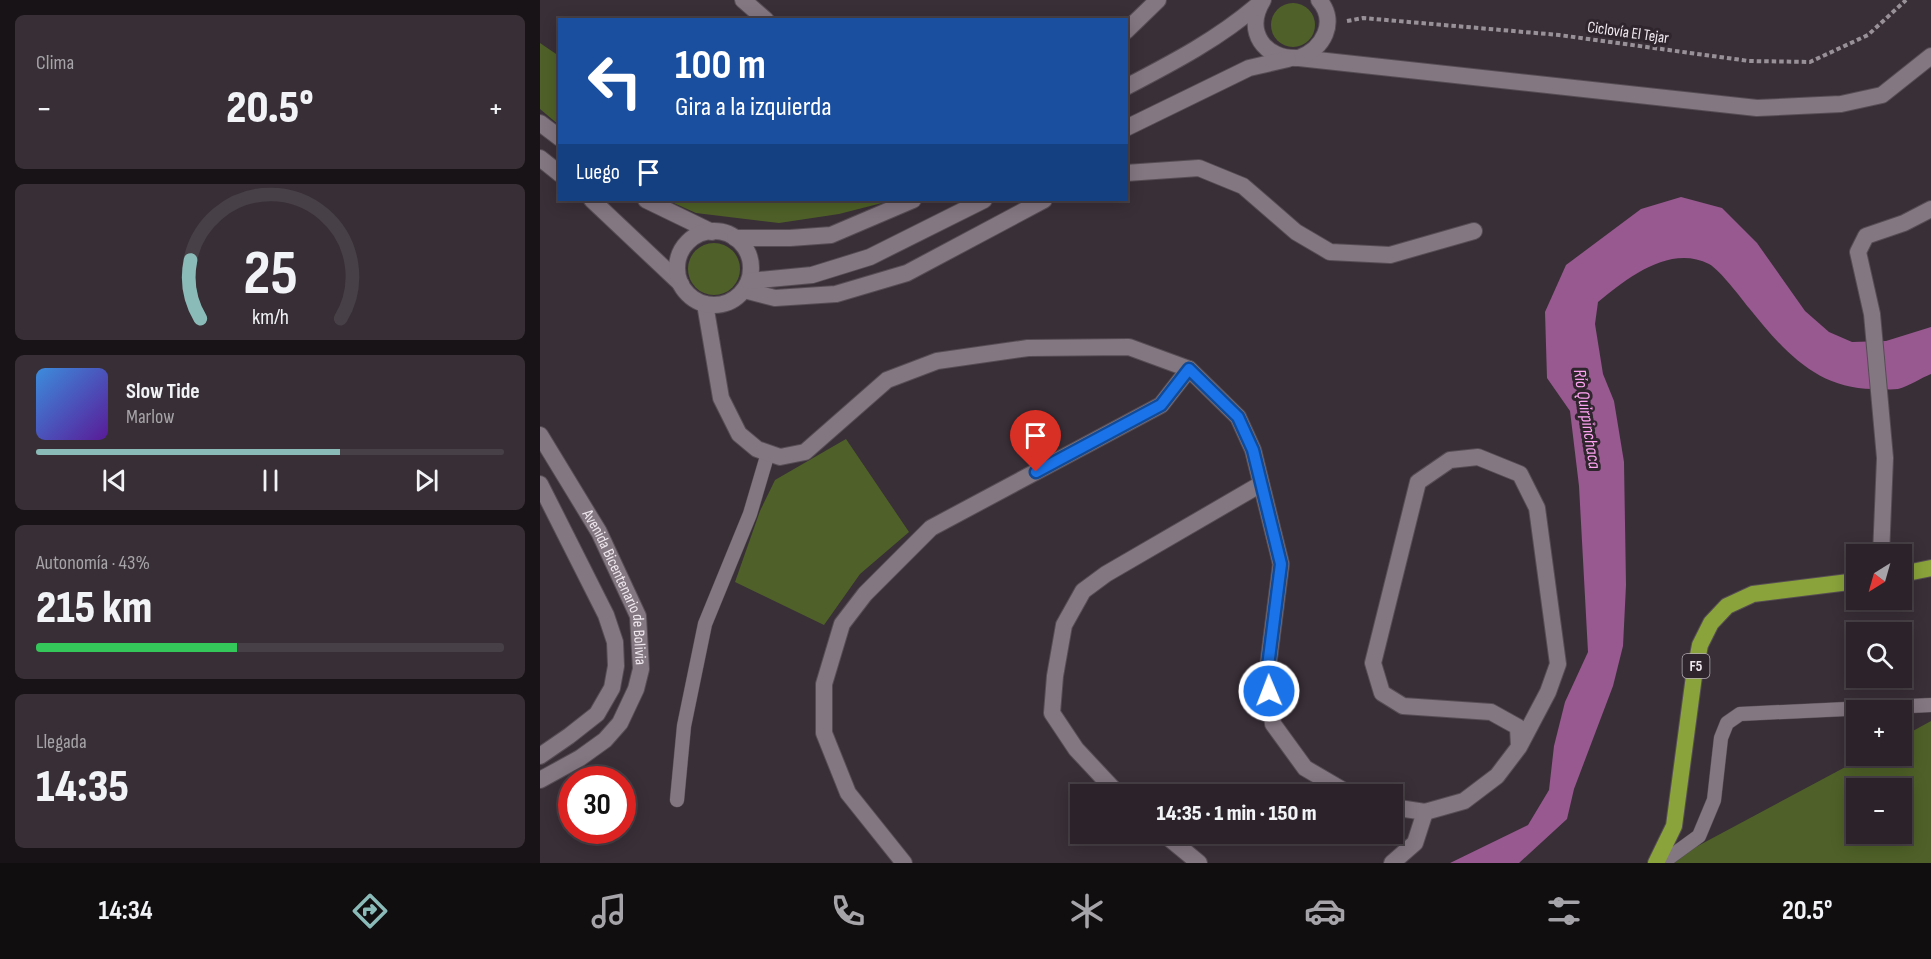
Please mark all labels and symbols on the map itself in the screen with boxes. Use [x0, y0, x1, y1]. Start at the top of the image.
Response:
street label: Ciclovía El Tejar [1586, 18, 1670, 48]
water label: Río Quirpinchaca [1569, 368, 1605, 471]
pin [1010, 410, 1061, 472]
street label: Avenida Bicentenario de Bolivia [578, 505, 650, 665]
north arrow [1846, 544, 1912, 610]
road number: F5 [1682, 654, 1710, 678]
position arrow [1237, 659, 1301, 723]
speed limit sign: 30 [558, 766, 636, 844]

